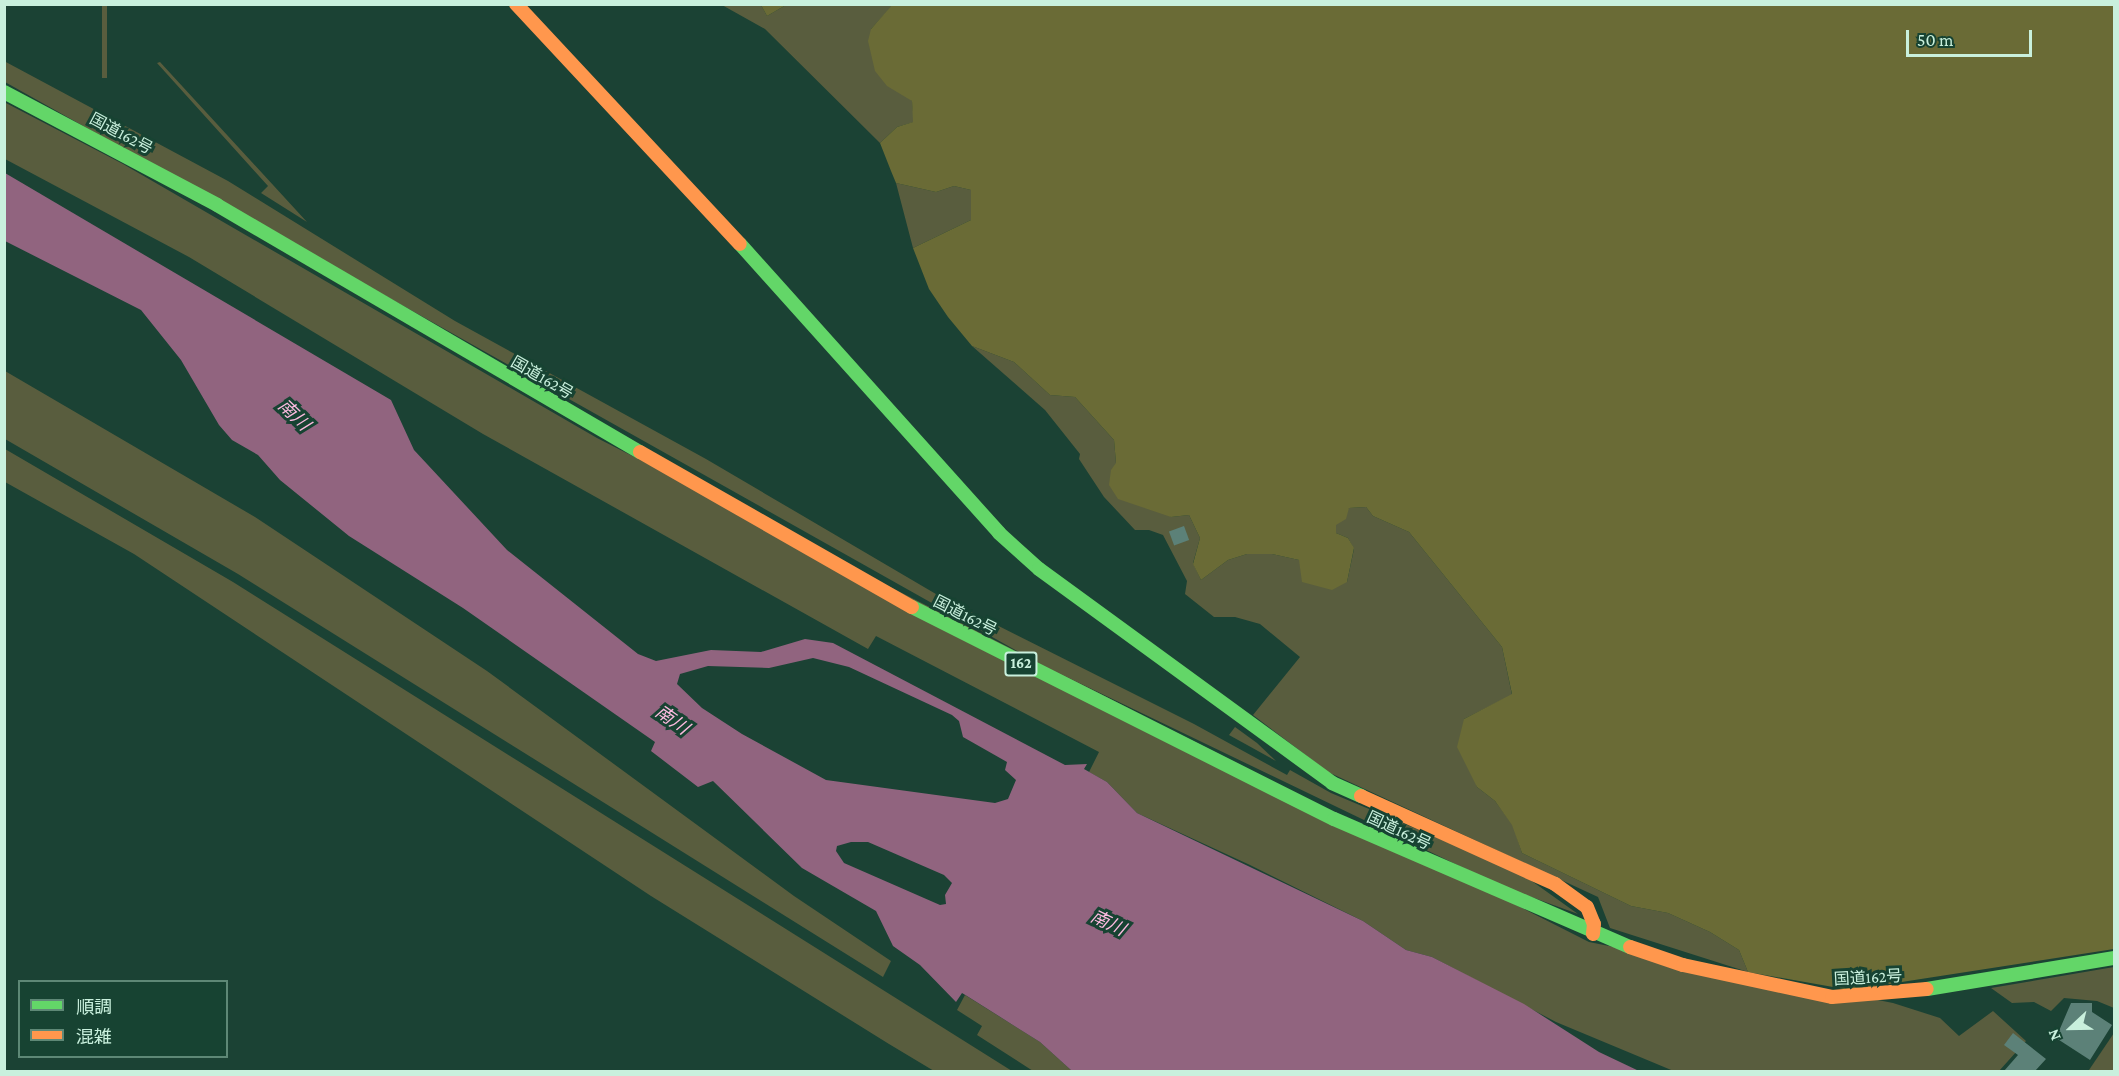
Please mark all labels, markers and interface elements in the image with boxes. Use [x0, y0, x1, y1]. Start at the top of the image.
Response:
scale bar [1909, 18, 2035, 56]
text: 50 m [1917, 30, 1954, 50]
street label: 国道162号 [86, 109, 156, 159]
street label: 国道162号 [507, 352, 577, 404]
water label: 南川 [274, 395, 314, 435]
street label: 国道162号 [930, 592, 1000, 640]
road number: 162 [1003, 652, 1039, 676]
water label: 南川 [651, 701, 693, 739]
street label: 国道162号 [1364, 808, 1434, 854]
water label: 南川 [1087, 905, 1129, 941]
street label: 国道162号 [1833, 967, 1903, 989]
legend [18, 980, 228, 1058]
text: 順調 [76, 997, 112, 1017]
north arrow [2041, 998, 2101, 1058]
text: 混雑 [76, 1027, 112, 1047]
text: N [2044, 1027, 2064, 1043]

